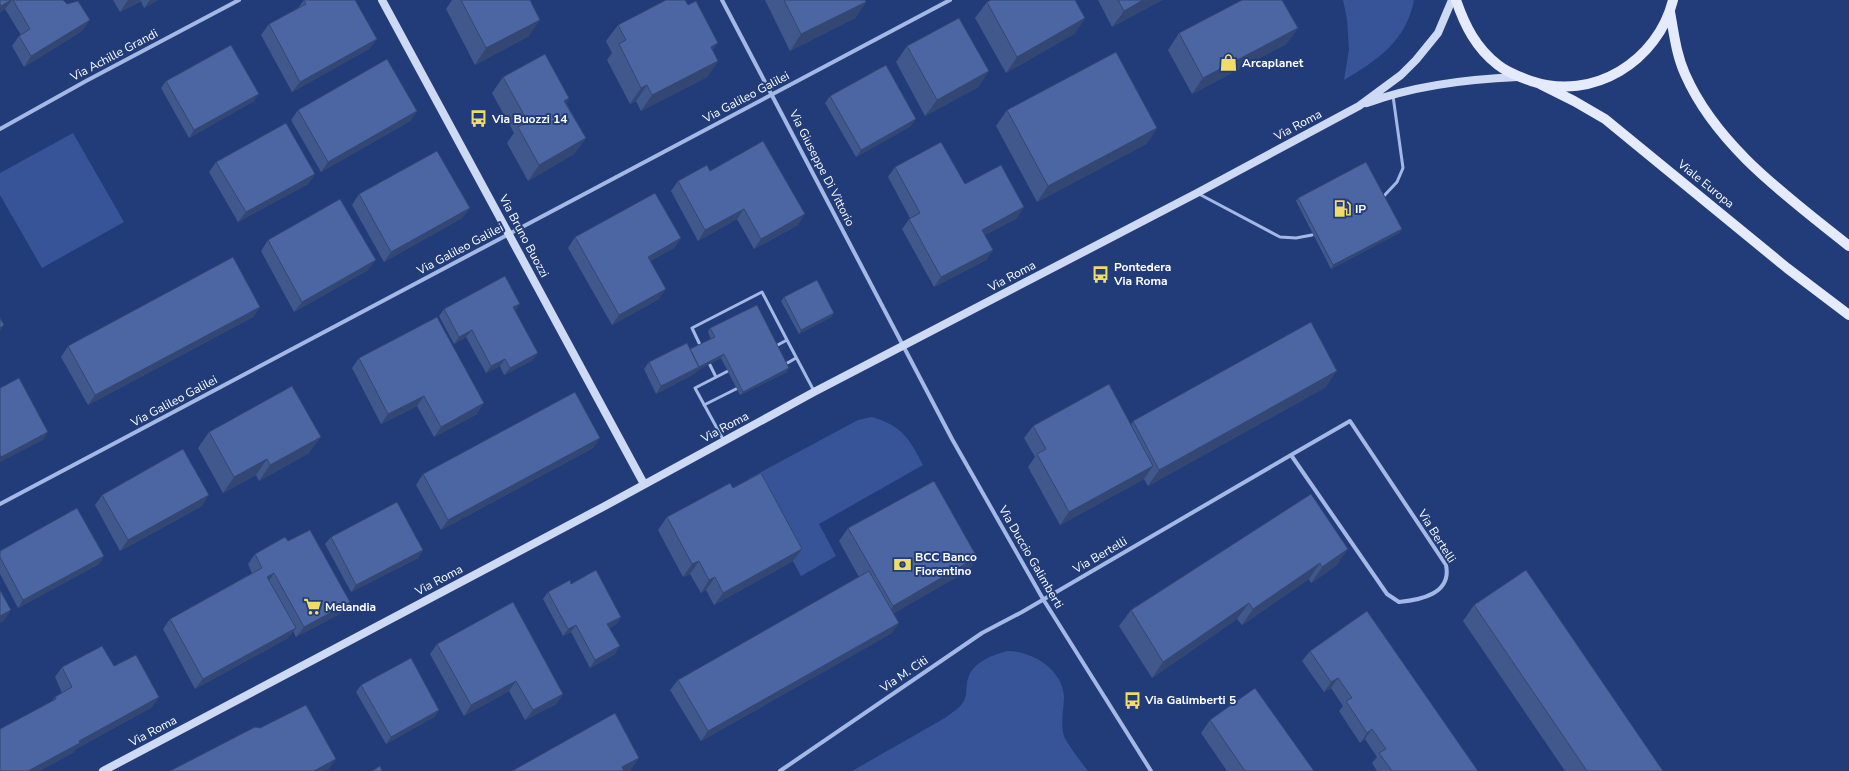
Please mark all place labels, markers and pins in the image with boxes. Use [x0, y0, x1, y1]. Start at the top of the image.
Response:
shop icon: Arcaplanet [1219, 53, 1239, 73]
place label: Arcaplanet [1242, 55, 1304, 71]
bus stop icon: Via Buozzi 14 [469, 109, 489, 129]
place label: Via Buozzi 14 [491, 111, 568, 127]
fuel station icon: IP [1332, 199, 1352, 219]
place label: IP [1355, 201, 1366, 217]
place label: Pontedera Via Roma [1113, 259, 1171, 289]
bus stop icon: Pontedera Via Roma [1091, 264, 1111, 284]
place label: BCC Banco Fiorentino [915, 549, 977, 579]
bank icon: BCC Banco Fiorentino [892, 554, 912, 574]
supermarket icon: Melandia [302, 597, 322, 617]
place label: Melandia [325, 599, 376, 615]
bus stop icon: Via Galimberti 5 [1122, 690, 1142, 710]
place label: Via Galimberti 5 [1144, 692, 1236, 708]

